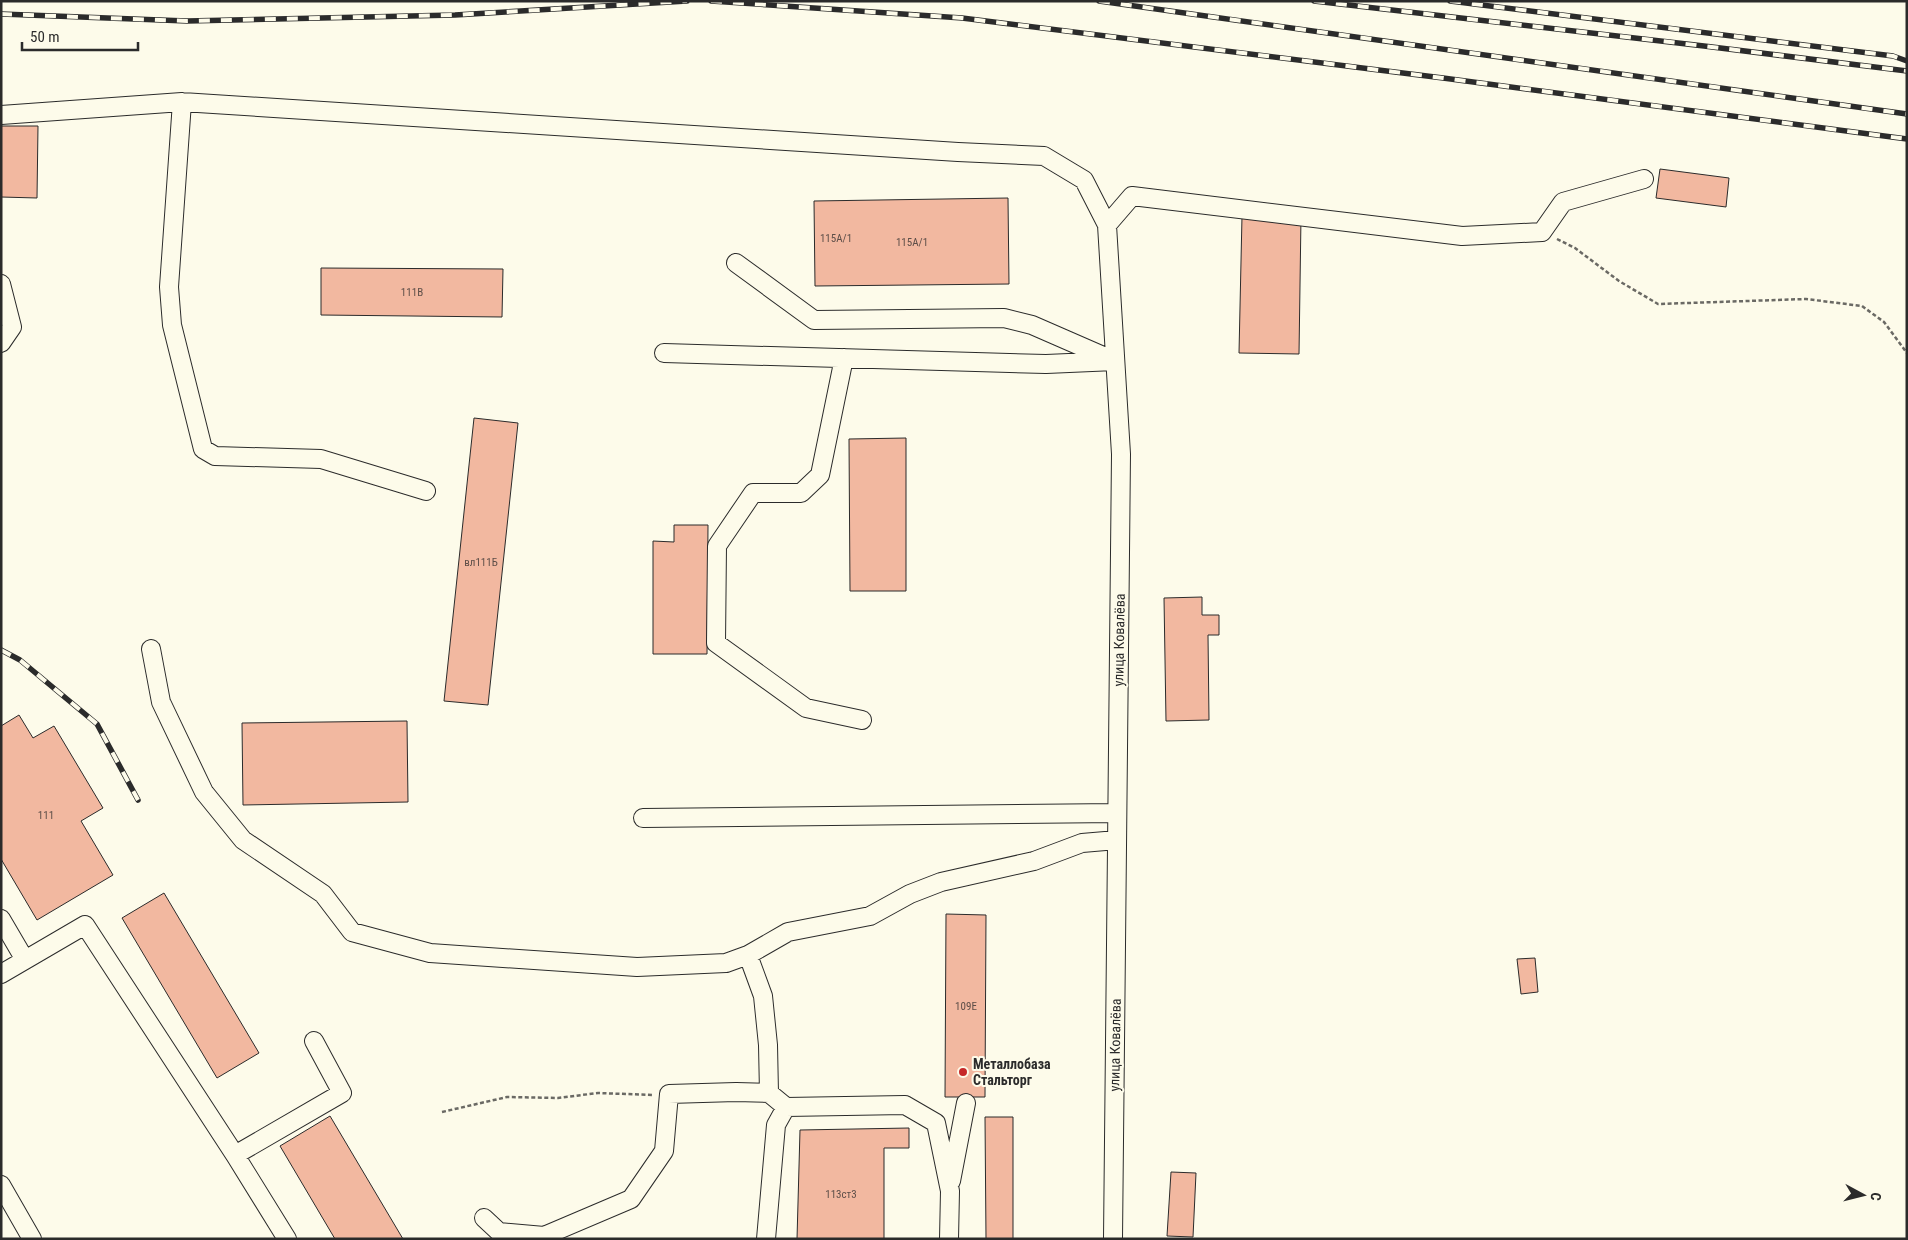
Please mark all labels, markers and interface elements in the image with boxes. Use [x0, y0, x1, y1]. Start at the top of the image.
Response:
scale bar [22, 20, 139, 52]
text: 50 m [30, 28, 60, 46]
house number: 115А/1 [820, 232, 852, 245]
house number: 115А/1 [896, 236, 928, 249]
house number: 111В [401, 286, 423, 299]
house number: вл111Б [464, 556, 498, 569]
street label: улица Ковалёва [1110, 593, 1128, 687]
house number: 111 [38, 809, 54, 822]
street label: улица Ковалёва [1106, 998, 1124, 1092]
house number: 109Е [955, 1000, 977, 1013]
place label: Металлобаза Стальторг [973, 1056, 1051, 1088]
marker: Металлобаза Стальторг [957, 1066, 969, 1078]
north arrow [1838, 1170, 1888, 1220]
house number: 113ст3 [825, 1188, 857, 1201]
text: С [1867, 1192, 1884, 1202]

